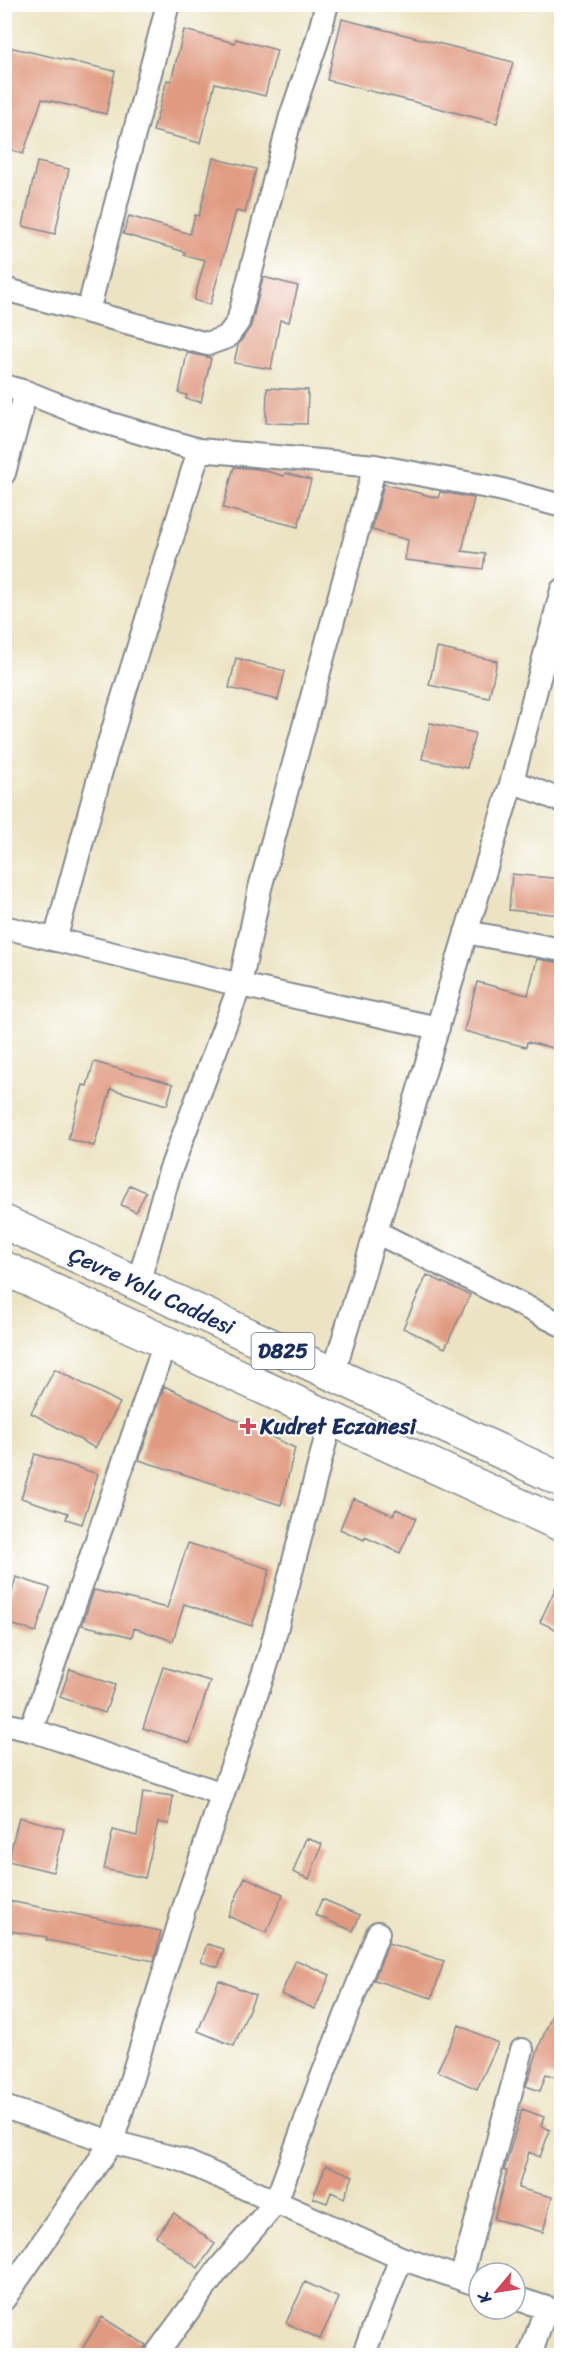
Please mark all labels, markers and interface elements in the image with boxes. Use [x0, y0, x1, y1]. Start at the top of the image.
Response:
street label: Çevre Yolu Caddesi [62, 1235, 242, 1346]
road number: D825 [252, 1333, 314, 1369]
place label: Kudret Eczanesi [259, 1407, 418, 1446]
marker: Kudret Eczanesi [241, 1419, 255, 1433]
north arrow [467, 2261, 527, 2321]
text: K [469, 2286, 500, 2310]

